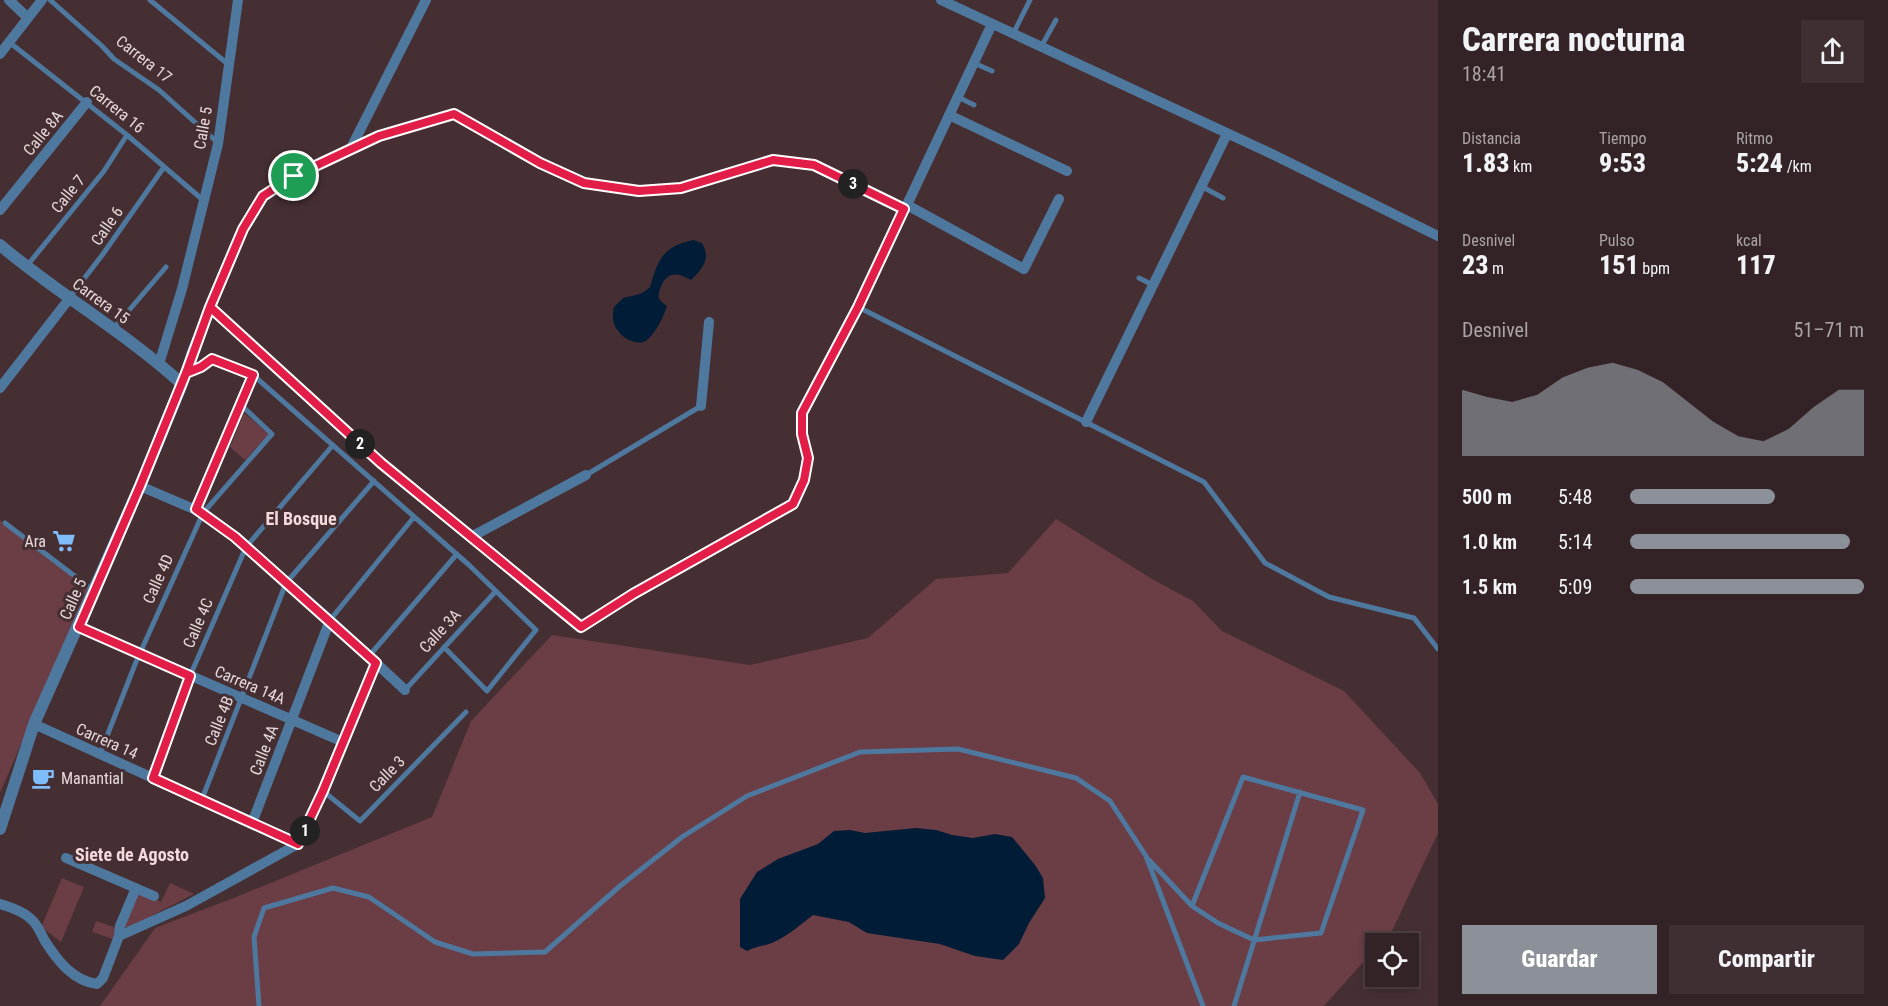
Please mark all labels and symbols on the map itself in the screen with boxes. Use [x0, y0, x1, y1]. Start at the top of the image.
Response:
street label: Carrera 17 [112, 31, 176, 87]
street label: Carrera 16 [86, 81, 149, 137]
street label: Calle 5 [190, 105, 216, 151]
street label: Calle 8A [19, 107, 67, 159]
pin [268, 150, 319, 201]
pin: 3 [838, 169, 868, 199]
street label: Calle 7 [47, 171, 89, 217]
street label: Calle 6 [87, 203, 127, 249]
street label: Carrera 15 [69, 274, 133, 328]
pin: 2 [345, 429, 375, 459]
district label: El Bosque [265, 508, 337, 529]
supermarket icon: Ara [51, 528, 77, 554]
place label: Ara [25, 532, 46, 551]
street label: Calle 4D [139, 551, 177, 607]
street label: Calle 5 [56, 575, 90, 623]
street label: Calle 4C [179, 595, 217, 651]
street label: Calle 3A [415, 605, 465, 657]
street label: Carrera 14A [212, 662, 288, 708]
street label: Calle 4B [200, 693, 238, 749]
street label: Carrera 14 [73, 719, 141, 763]
street label: Calle 4A [246, 722, 282, 778]
street label: Calle 3 [365, 752, 409, 796]
cafe icon: Manantial [30, 765, 56, 791]
place label: Manantial [61, 769, 124, 788]
pin: 1 [290, 816, 320, 846]
district label: Siete de Agosto [75, 844, 189, 865]

